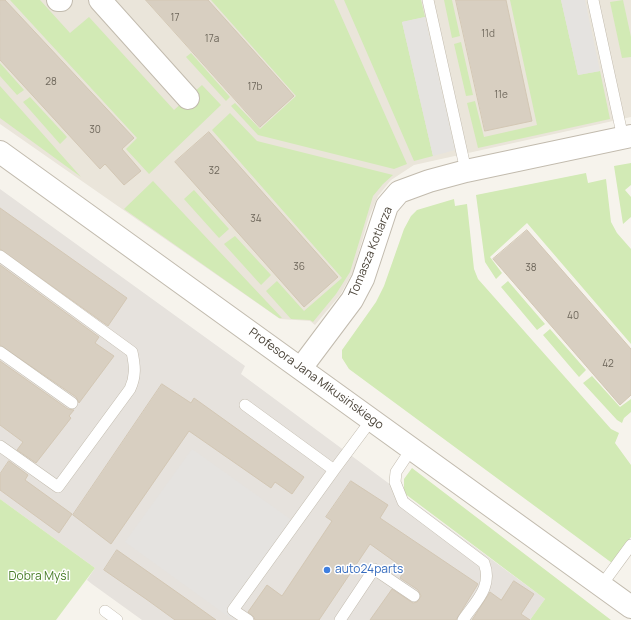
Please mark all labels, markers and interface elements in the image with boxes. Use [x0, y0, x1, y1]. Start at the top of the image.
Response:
house number: 17 [171, 12, 179, 24]
house number: 11d [481, 28, 495, 40]
house number: 17a [205, 33, 219, 45]
house number: 28 [45, 76, 57, 88]
house number: 17b [248, 81, 262, 93]
house number: 11e [494, 89, 508, 101]
house number: 30 [89, 124, 101, 136]
house number: 32 [208, 165, 220, 177]
street label: Tomasza Kotlarza [346, 205, 396, 299]
house number: 34 [250, 213, 262, 225]
house number: 36 [293, 261, 305, 273]
house number: 38 [525, 262, 537, 274]
house number: 40 [567, 310, 579, 322]
street label: Profesora Jana Mikusińskiego [246, 325, 386, 433]
house number: 42 [602, 358, 614, 370]
place label: auto24parts [335, 563, 403, 577]
marker: auto24parts [322, 565, 332, 575]
park label: Dobra Myśl [9, 570, 69, 584]

